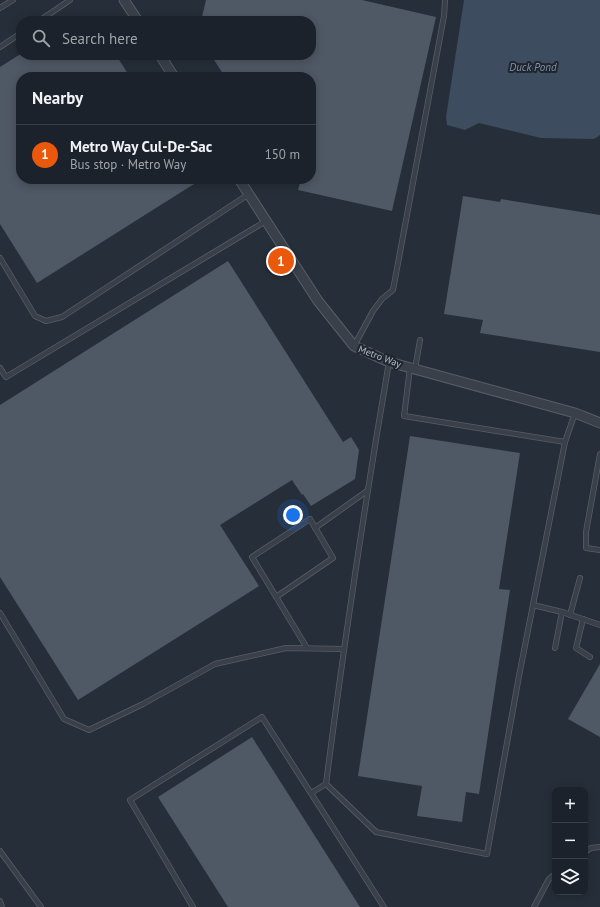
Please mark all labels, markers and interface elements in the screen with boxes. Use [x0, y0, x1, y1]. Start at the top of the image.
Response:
search box [16, 16, 316, 60]
icon: search [30, 27, 52, 49]
text: Search here [62, 29, 138, 48]
water label: Duck Pond [509, 60, 557, 74]
text: Nearby [32, 87, 83, 109]
text: Metro Way Cul-De-Sac [70, 137, 212, 156]
text: 1 [41, 146, 49, 163]
text: 150 m [265, 146, 300, 163]
text: Bus stop · Metro Way [70, 156, 186, 173]
pin: 1 [268, 246, 294, 276]
street label: Metro Way [356, 342, 404, 371]
your location [283, 505, 303, 525]
map controls [552, 787, 588, 895]
button: + [552, 787, 588, 823]
button: − [552, 823, 588, 859]
button: layers [552, 859, 588, 895]

